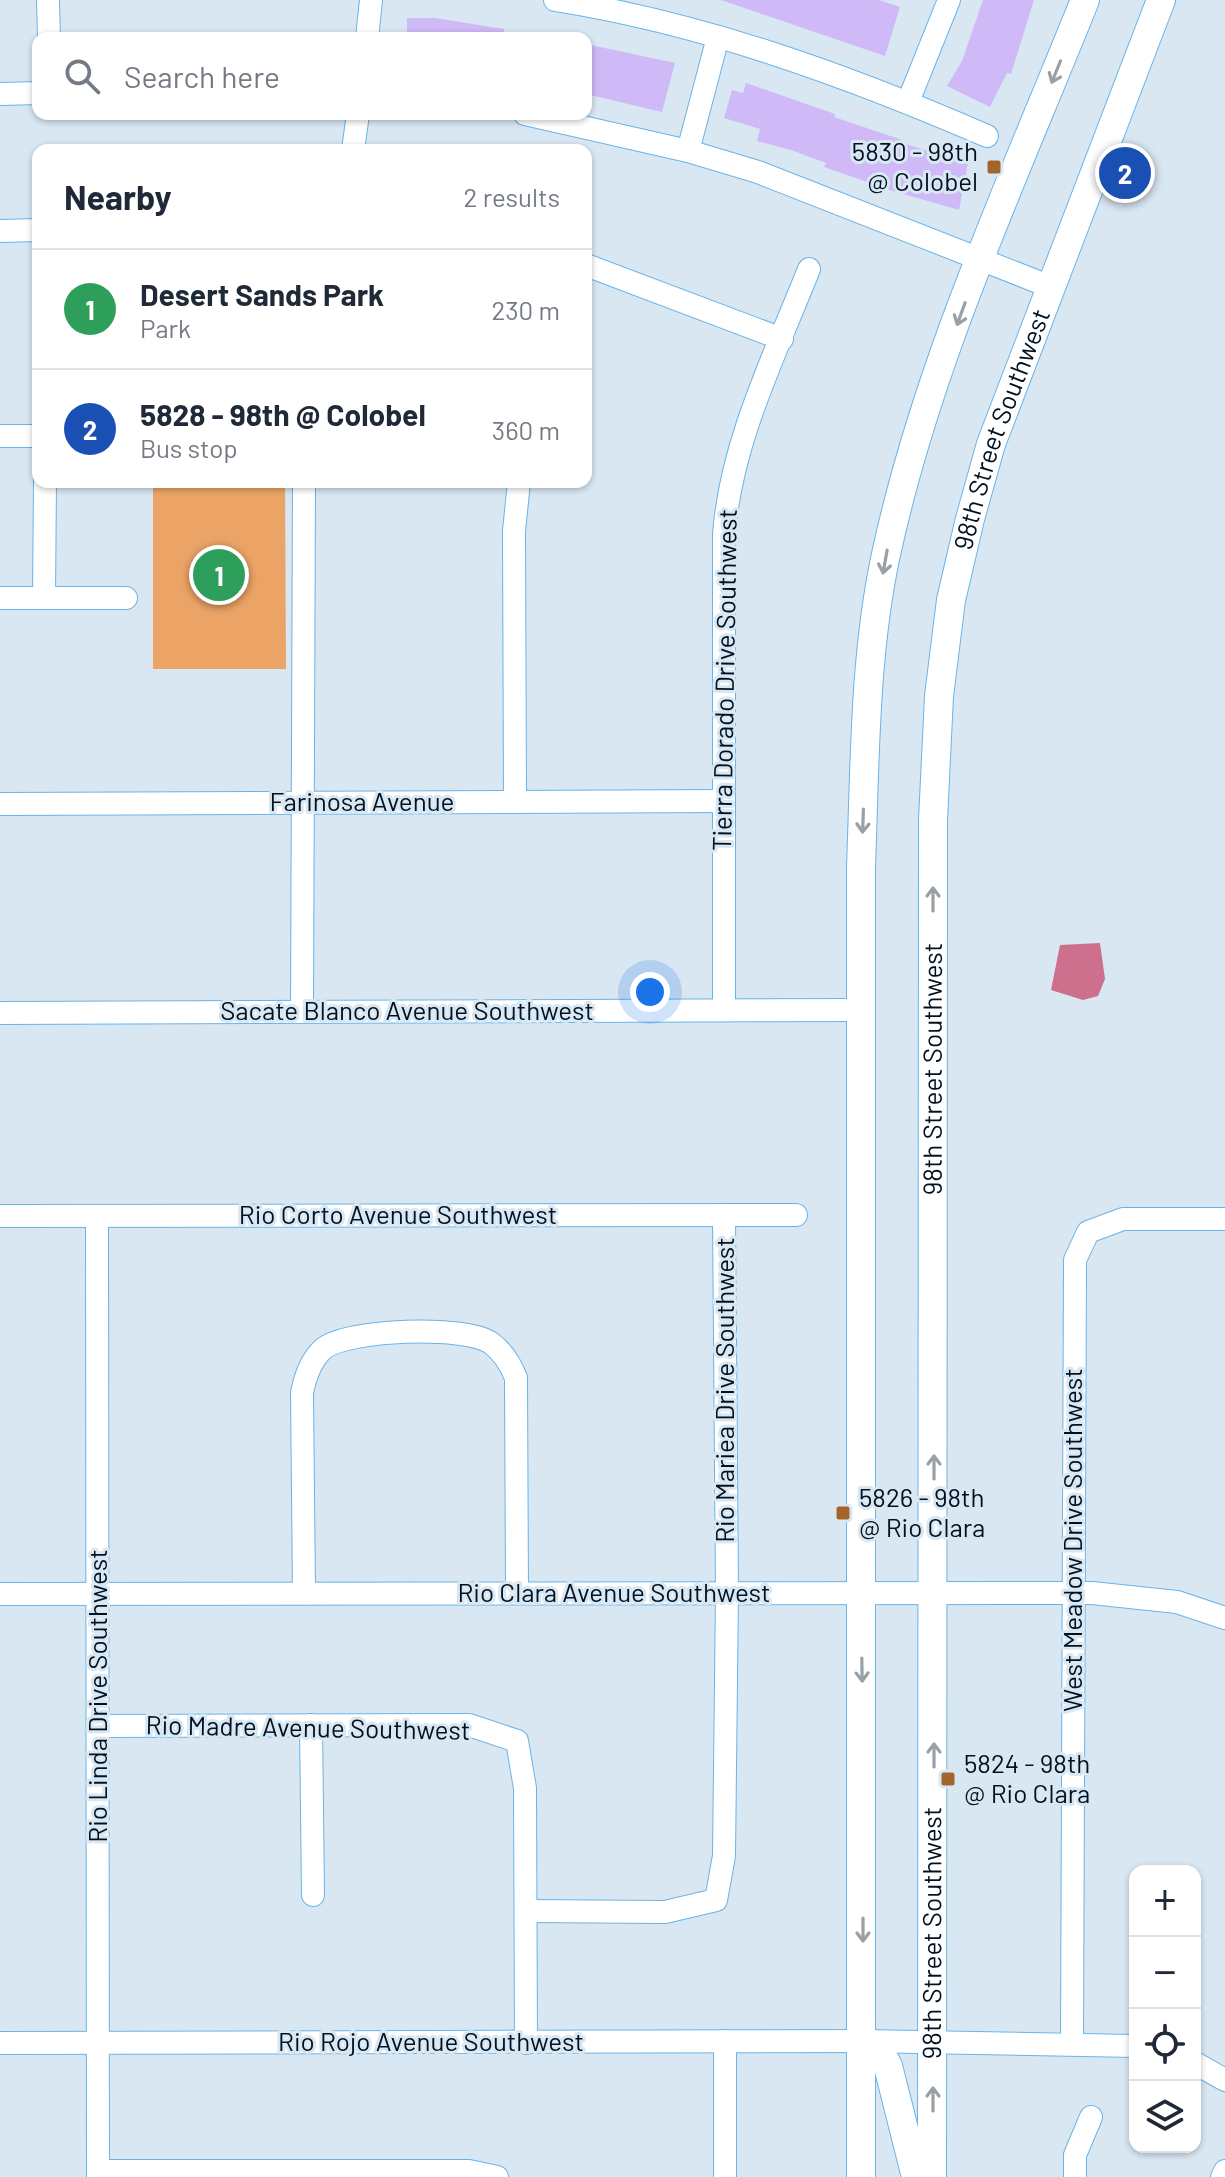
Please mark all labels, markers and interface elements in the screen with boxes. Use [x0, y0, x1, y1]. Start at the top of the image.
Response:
search box [32, 32, 592, 120]
icon: search [60, 54, 104, 98]
text: Search here [124, 58, 280, 94]
one-way arrow [1048, 59, 1062, 84]
place label: 5830 - 98th @ Colobel [852, 135, 978, 196]
pin: 2 [1099, 143, 1151, 203]
marker: 5830 - 98th @ Colobel [985, 158, 1003, 176]
text: Nearby [64, 176, 172, 217]
text: 2 results [464, 181, 560, 212]
text: Desert Sands Park [140, 276, 384, 312]
text: 1 [85, 294, 95, 325]
text: 230 m [491, 294, 560, 325]
one-way arrow [953, 301, 967, 326]
street label: 98th Street Southwest [946, 304, 1055, 553]
text: Park [140, 312, 191, 343]
text: 5828 - 98th @ Colobel [140, 396, 426, 432]
text: 2 [83, 414, 97, 445]
text: 360 m [492, 414, 560, 445]
text: Bus stop [140, 432, 238, 463]
street label: Tierra Dorado Drive Southwest [705, 509, 742, 851]
pin: 1 [193, 545, 245, 605]
one-way arrow [877, 549, 892, 575]
street label: Farinosa Avenue [270, 785, 454, 816]
one-way arrow [856, 807, 871, 834]
one-way arrow [925, 886, 941, 913]
street label: 98th Street Southwest [916, 943, 947, 1195]
your location [630, 972, 670, 1012]
street label: Sacate Blanco Avenue Southwest [220, 994, 594, 1025]
street label: Rio Corto Avenue Southwest [239, 1198, 557, 1229]
street label: Rio Mariea Drive Southwest [708, 1237, 739, 1543]
street label: West Meadow Drive Southwest [1056, 1368, 1087, 1712]
one-way arrow [926, 1454, 942, 1481]
place label: 5826 - 98th @ Rio Clara [859, 1481, 985, 1542]
marker: 5826 - 98th @ Rio Clara [834, 1504, 852, 1522]
street label: Rio Linda Drive Southwest [81, 1549, 112, 1843]
street label: Rio Clara Avenue Southwest [457, 1576, 771, 1607]
one-way arrow [855, 1656, 870, 1683]
street label: Rio Madre Avenue Southwest [145, 1708, 471, 1745]
one-way arrow [926, 1742, 942, 1769]
place label: 5824 - 98th @ Rio Clara [964, 1747, 1090, 1808]
marker: 5824 - 98th @ Rio Clara [939, 1770, 957, 1788]
street label: 98th Street Southwest [915, 1807, 946, 2059]
map controls [1129, 1865, 1201, 2153]
button: + [1129, 1865, 1201, 1937]
one-way arrow [855, 1916, 871, 1943]
button: − [1129, 1937, 1201, 2009]
button: locate [1129, 2009, 1201, 2081]
street label: Rio Rojo Avenue Southwest [278, 2025, 584, 2056]
button: layers [1129, 2081, 1201, 2153]
one-way arrow [925, 2086, 941, 2113]

